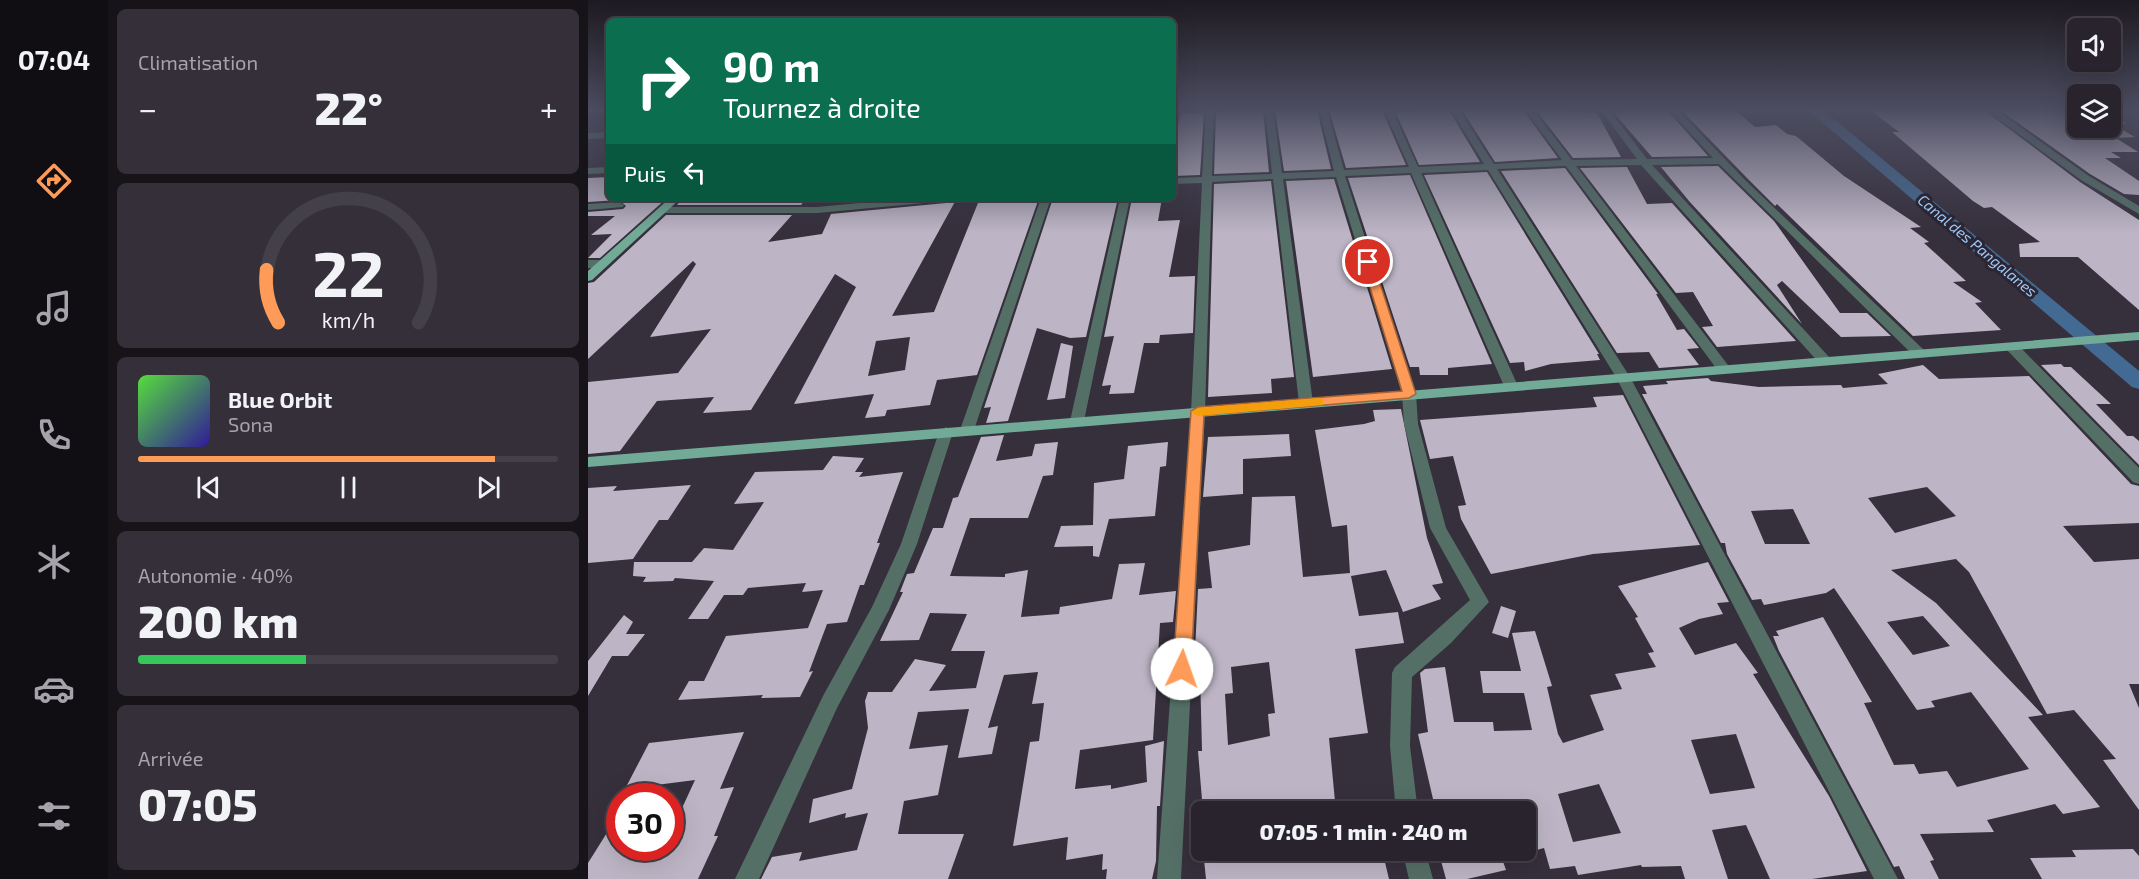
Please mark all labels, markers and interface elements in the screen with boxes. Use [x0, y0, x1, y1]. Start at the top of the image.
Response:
map controls [2067, 18, 2121, 138]
button: sound [2067, 18, 2121, 72]
text: 90 m [723, 40, 820, 90]
icon: right [624, 42, 702, 120]
text: 07:04 [18, 43, 90, 75]
text: Climatisation [138, 50, 258, 74]
text: 22° [314, 80, 383, 134]
button: layers [2067, 84, 2121, 138]
text: − [138, 88, 157, 128]
text: + [540, 88, 558, 128]
text: Tournez à droite [723, 91, 921, 123]
icon: left [678, 156, 711, 189]
icon: directions [33, 160, 75, 202]
text: Puis [624, 160, 666, 186]
water label: Canal des Pangalanes [1914, 190, 2041, 301]
text: 22 [312, 235, 384, 310]
pin [1342, 236, 1393, 287]
icon: arrive [1351, 245, 1384, 278]
icon: music [33, 287, 75, 329]
text: km/h [321, 307, 375, 332]
text: Blue Orbit [228, 386, 332, 412]
text: Sona [228, 412, 273, 436]
icon: phone [33, 414, 75, 456]
icon: previous [192, 471, 225, 504]
icon: pause [332, 471, 365, 504]
icon: next [472, 471, 505, 504]
icon: climate [33, 541, 75, 583]
text: Autonomie · 40% [138, 563, 293, 587]
text: 200 km [138, 593, 298, 647]
position arrow [1150, 637, 1214, 701]
icon: car [33, 668, 75, 710]
text: Arrivée [138, 746, 203, 770]
text: 07:05 [138, 776, 258, 830]
speed limit sign: 30 [606, 783, 684, 861]
icon: filters [33, 795, 75, 837]
text: 07:05 · 1 min · 240 m [1259, 818, 1468, 844]

